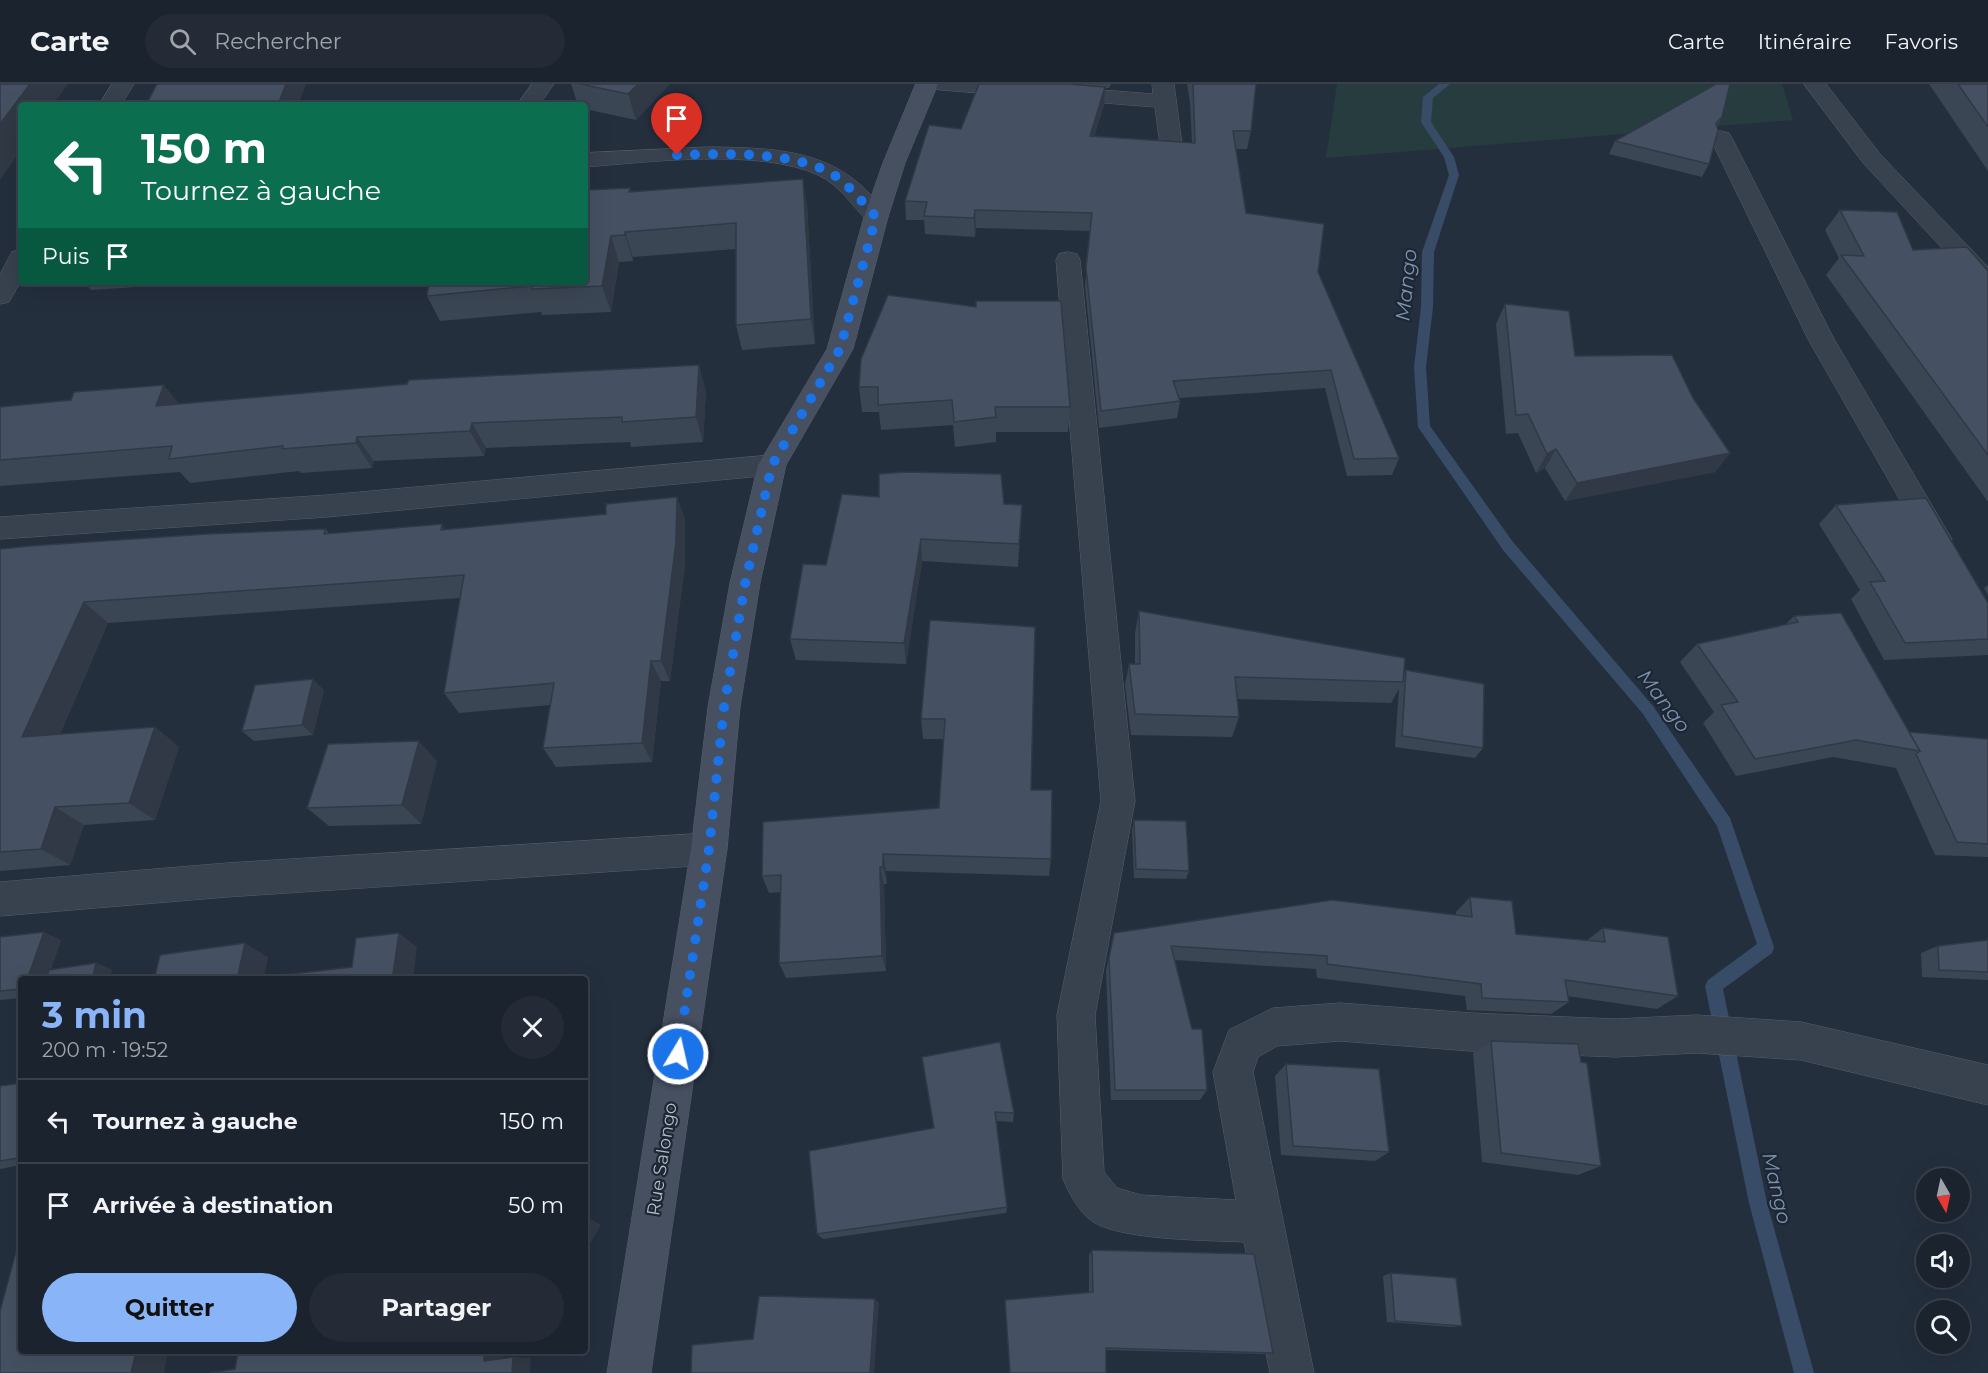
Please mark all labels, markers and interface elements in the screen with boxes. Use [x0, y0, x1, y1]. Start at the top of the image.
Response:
search box [145, 14, 565, 68]
text: Carte [30, 24, 109, 58]
icon: search [166, 25, 199, 58]
text: Rechercher [214, 28, 342, 55]
text: Carte [1668, 29, 1725, 54]
text: Itinéraire [1758, 29, 1852, 54]
text: Favoris [1885, 29, 1958, 54]
pin [651, 93, 702, 155]
icon: arrive [660, 102, 693, 135]
text: 150 m [141, 122, 267, 174]
icon: left [42, 126, 120, 204]
text: Tournez à gauche [141, 174, 381, 207]
icon: arrive [101, 240, 134, 273]
text: Puis [42, 243, 89, 270]
water label: Mango [1390, 248, 1422, 322]
water label: Mango [1633, 665, 1695, 737]
text: 3 min [42, 993, 147, 1037]
button: close [501, 996, 564, 1059]
position arrow [646, 1022, 710, 1086]
text: 200 m · 19:52 [42, 1038, 168, 1062]
street label: Rue Salongo [642, 1101, 682, 1217]
icon: left [42, 1105, 75, 1138]
text: Tournez à gauche [93, 1108, 298, 1135]
text: 150 m [500, 1108, 564, 1135]
water label: Mango [1757, 1150, 1797, 1226]
north arrow [1916, 1168, 1970, 1222]
map controls [1916, 1168, 1970, 1354]
icon: arrive [42, 1189, 75, 1222]
text: Arrivée à destination [93, 1192, 333, 1219]
text: 50 m [508, 1192, 564, 1219]
button: sound [1916, 1234, 1970, 1288]
button: Quitter [42, 1273, 297, 1342]
button: Partager [309, 1273, 564, 1342]
button: search [1916, 1300, 1970, 1354]

